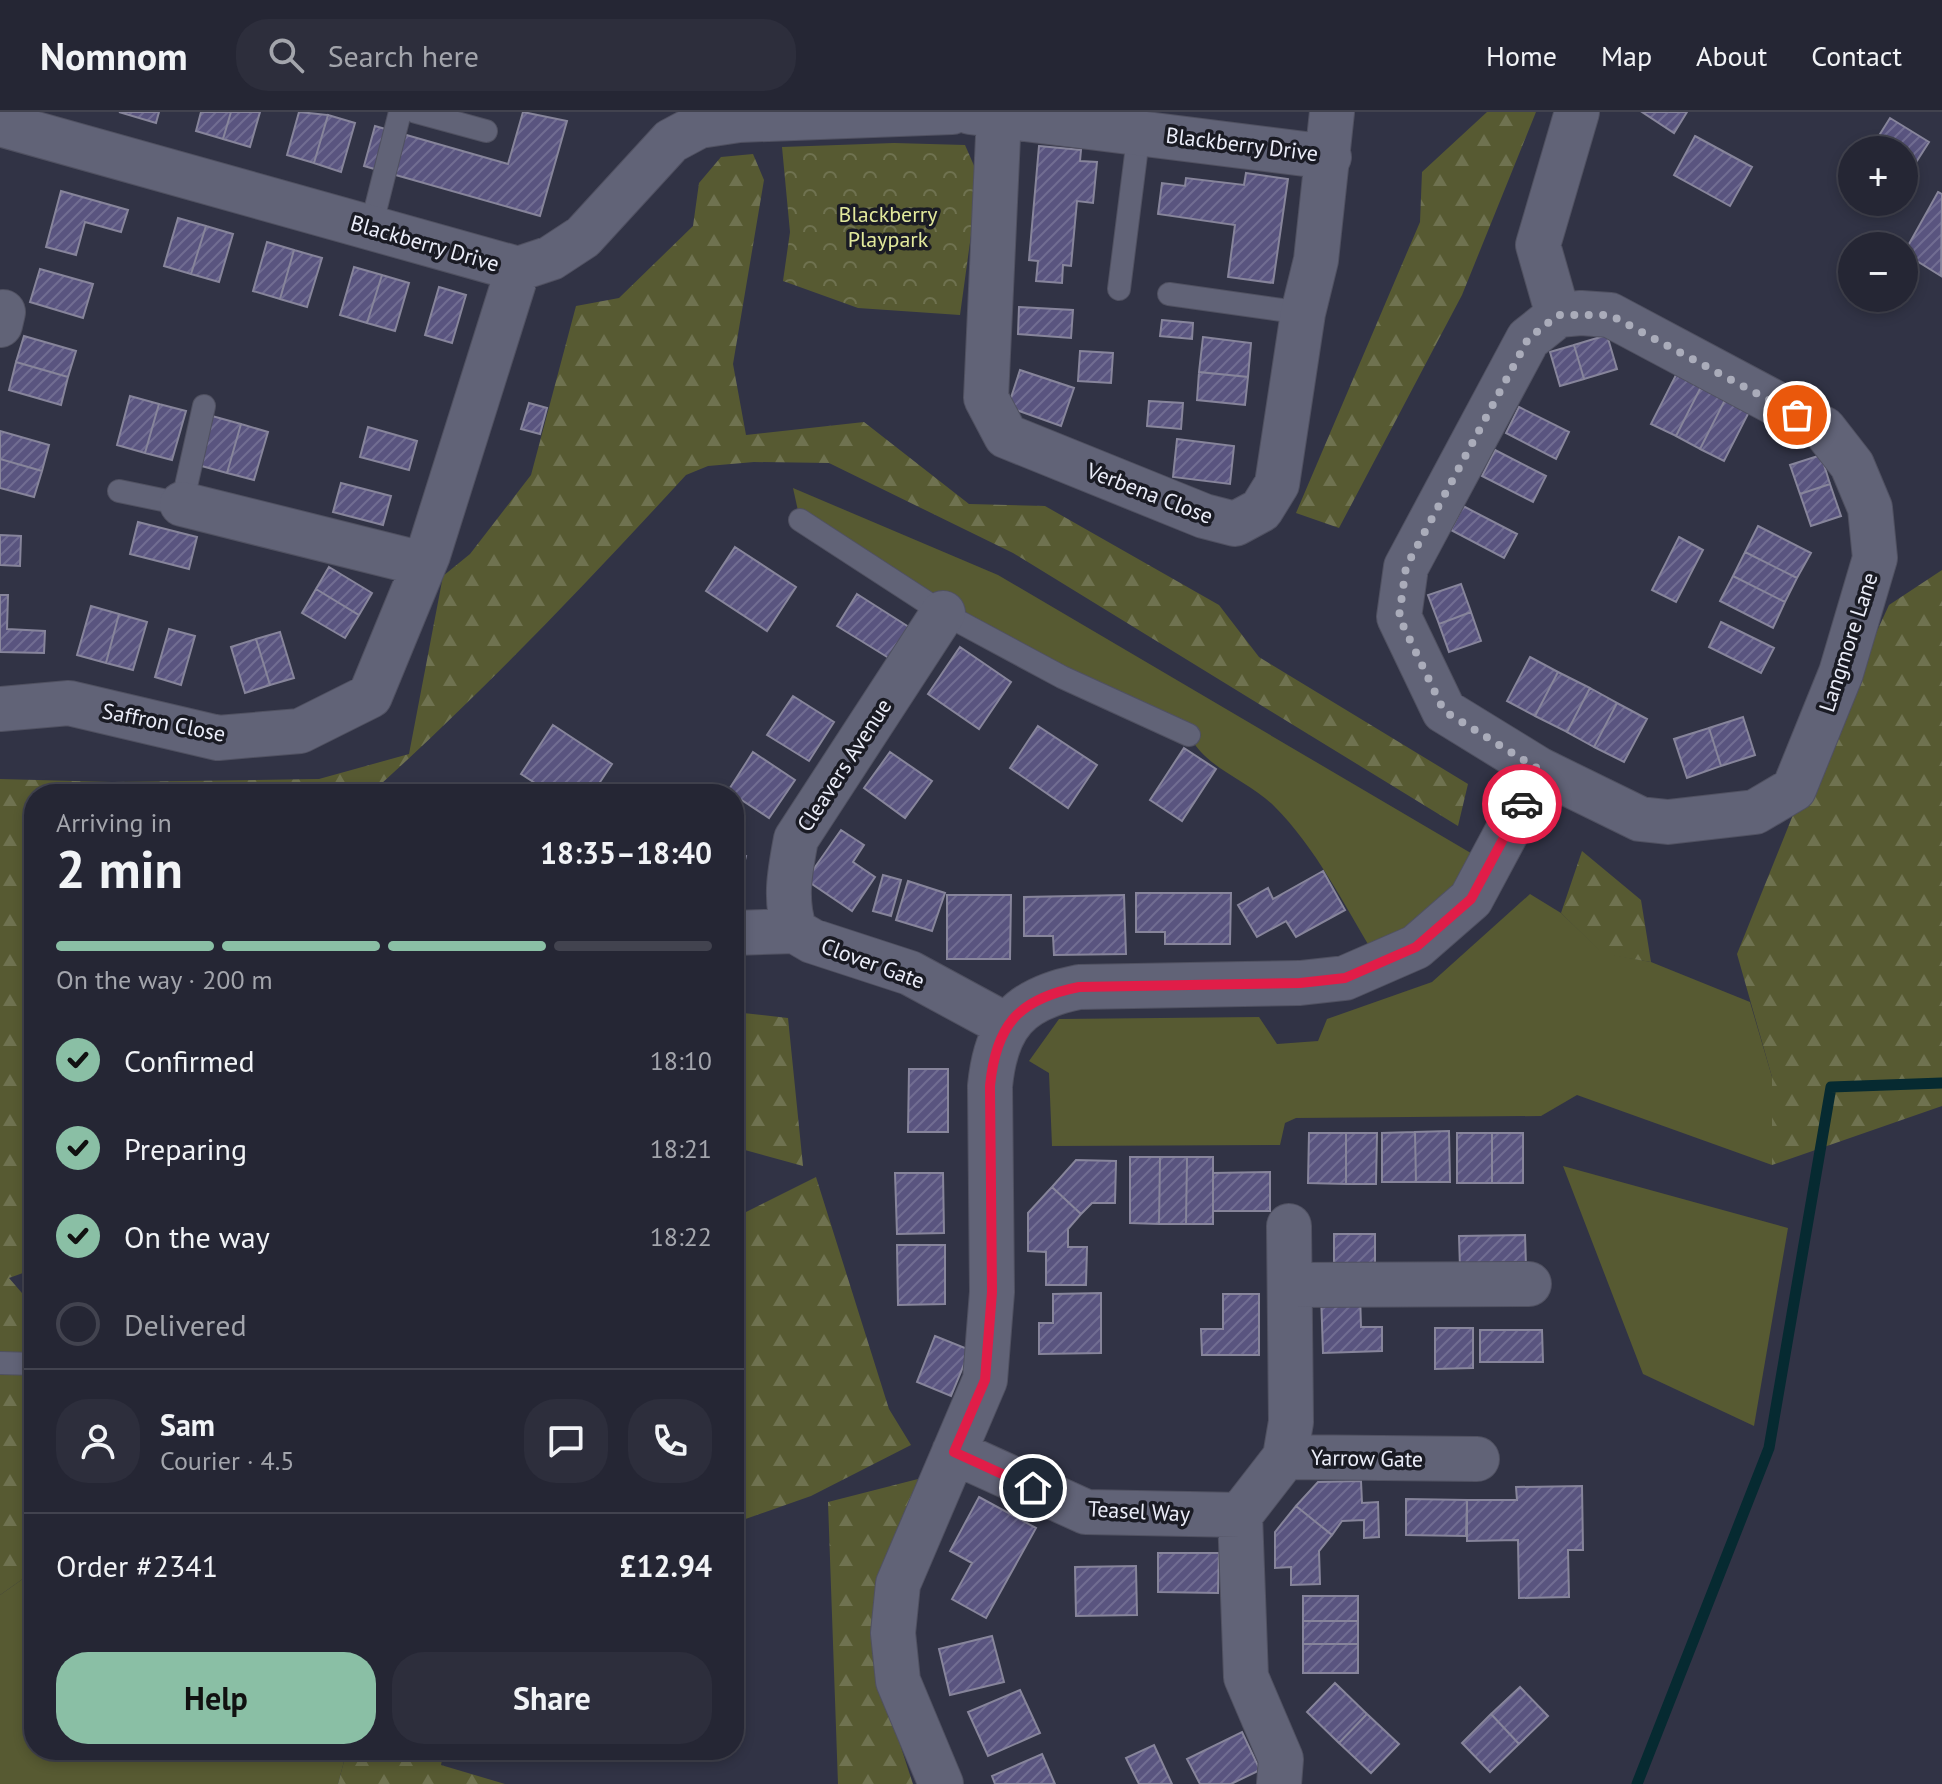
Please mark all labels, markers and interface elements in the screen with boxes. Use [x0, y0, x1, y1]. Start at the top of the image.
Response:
search box [236, 19, 796, 91]
text: Nomnom [40, 31, 188, 80]
icon: search [264, 33, 308, 77]
text: Search here [328, 36, 479, 75]
text: Home [1486, 37, 1557, 74]
text: Map [1601, 37, 1652, 74]
text: About [1696, 37, 1767, 74]
text: Contact [1811, 37, 1902, 74]
street label: Blackberry Drive [1164, 121, 1320, 167]
map controls [1838, 136, 1918, 312]
button: + [1838, 136, 1918, 216]
park label: Blackberry Playpark [839, 200, 938, 253]
street label: Blackberry Drive [347, 208, 503, 278]
button: − [1838, 232, 1918, 312]
pin [1763, 381, 1831, 449]
icon: bag [1775, 393, 1819, 437]
street label: Verbena Close [1082, 456, 1217, 530]
street label: Langmore Lane [1812, 569, 1884, 715]
street label: Cleavers Avenue [791, 693, 897, 837]
street label: Saffron Close [100, 696, 228, 748]
courier [1482, 764, 1562, 844]
icon: car [1500, 782, 1544, 826]
text: Arriving in [56, 806, 172, 839]
text: 18:35–18:40 [540, 833, 712, 872]
text: 2 min [56, 835, 183, 902]
street label: Clover Gate [817, 931, 929, 995]
text: On the way · 200 m [56, 963, 273, 996]
icon: check [56, 1038, 100, 1082]
text: Confirmed [124, 1041, 255, 1080]
text: 18:10 [650, 1044, 712, 1077]
icon: check [56, 1126, 100, 1170]
text: Preparing [124, 1129, 247, 1168]
text: 18:21 [650, 1132, 712, 1165]
icon: check [56, 1214, 100, 1258]
text: On the way [124, 1217, 270, 1256]
text: 18:22 [650, 1220, 712, 1253]
text: Delivered [124, 1305, 247, 1344]
button: person [56, 1399, 140, 1483]
button: chat [524, 1399, 608, 1483]
button: phone [628, 1399, 712, 1483]
text: Sam [160, 1405, 215, 1444]
street label: Yarrow Gate [1311, 1443, 1423, 1473]
text: Courier · 4.5 [160, 1444, 294, 1477]
pin [999, 1454, 1067, 1522]
icon: home [1011, 1466, 1055, 1510]
street label: Teasel Way [1087, 1494, 1192, 1528]
text: Order #2341 [56, 1546, 218, 1585]
text: £12.94 [620, 1546, 712, 1585]
button: Help [56, 1652, 376, 1744]
button: Share [392, 1652, 712, 1744]

